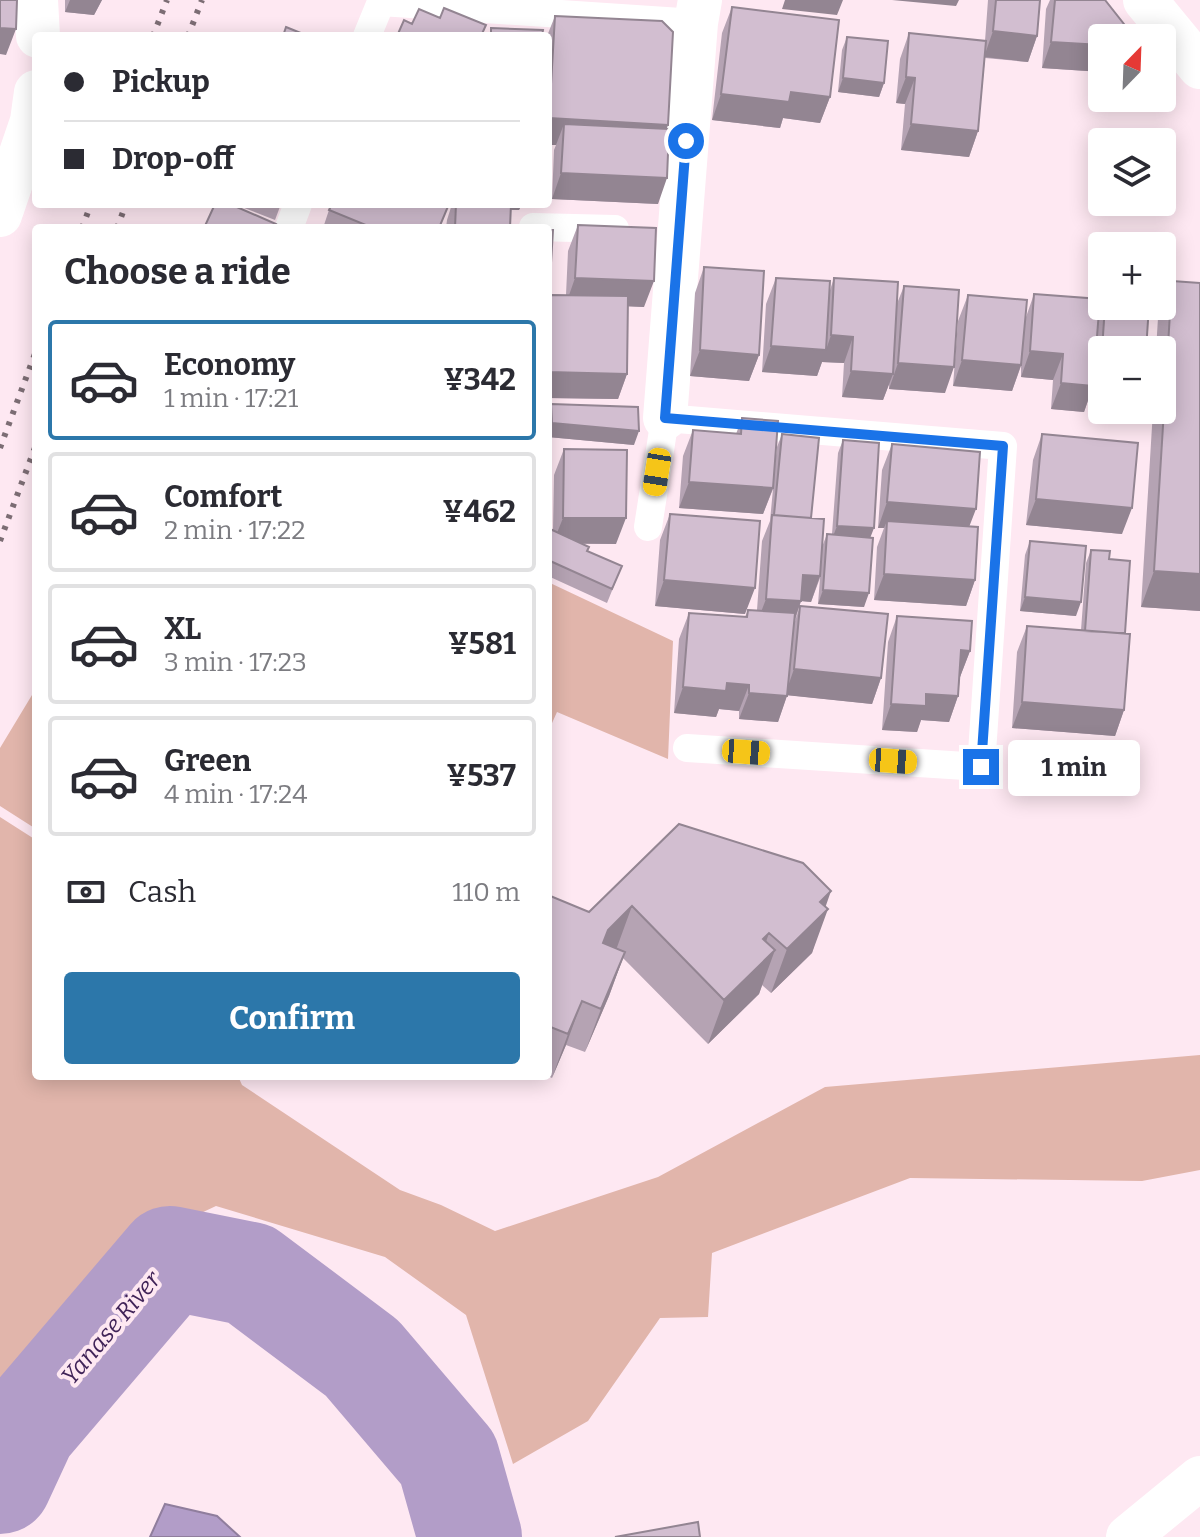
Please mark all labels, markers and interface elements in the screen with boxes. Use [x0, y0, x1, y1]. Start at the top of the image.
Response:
north arrow [1088, 24, 1176, 112]
map controls [1088, 24, 1176, 424]
text: Pickup [112, 64, 210, 100]
route start [668, 123, 704, 159]
button: layers [1088, 128, 1176, 216]
text: Drop-off [112, 141, 234, 177]
button: + [1088, 232, 1176, 320]
text: Choose a ride [64, 250, 291, 294]
button: − [1088, 336, 1176, 424]
icon: car [68, 344, 140, 416]
text: Economy [164, 347, 295, 383]
text: ¥342 [443, 362, 516, 398]
text: 1 min · 17:21 [164, 383, 298, 414]
car [641, 446, 673, 498]
icon: car [68, 476, 140, 548]
text: Comfort [164, 479, 282, 515]
text: ¥462 [443, 494, 516, 530]
text: 2 min · 17:22 [164, 515, 305, 546]
icon: car [68, 608, 140, 680]
text: XL [164, 611, 201, 647]
text: ¥581 [448, 626, 516, 662]
text: 3 min · 17:23 [164, 647, 307, 678]
car [721, 738, 771, 766]
callout: 1 min [1009, 739, 1141, 795]
icon: car [68, 740, 140, 812]
text: Green [164, 743, 251, 779]
car [868, 747, 918, 775]
route end [963, 749, 999, 785]
text: 1 min [1041, 752, 1107, 783]
text: ¥537 [447, 758, 516, 794]
text: 4 min · 17:24 [164, 779, 307, 810]
icon: cash [64, 870, 108, 914]
text: Cash [128, 874, 196, 910]
text: 110 m [452, 877, 520, 908]
button: Confirm [64, 972, 520, 1064]
water label: Yanase River [56, 1265, 167, 1390]

